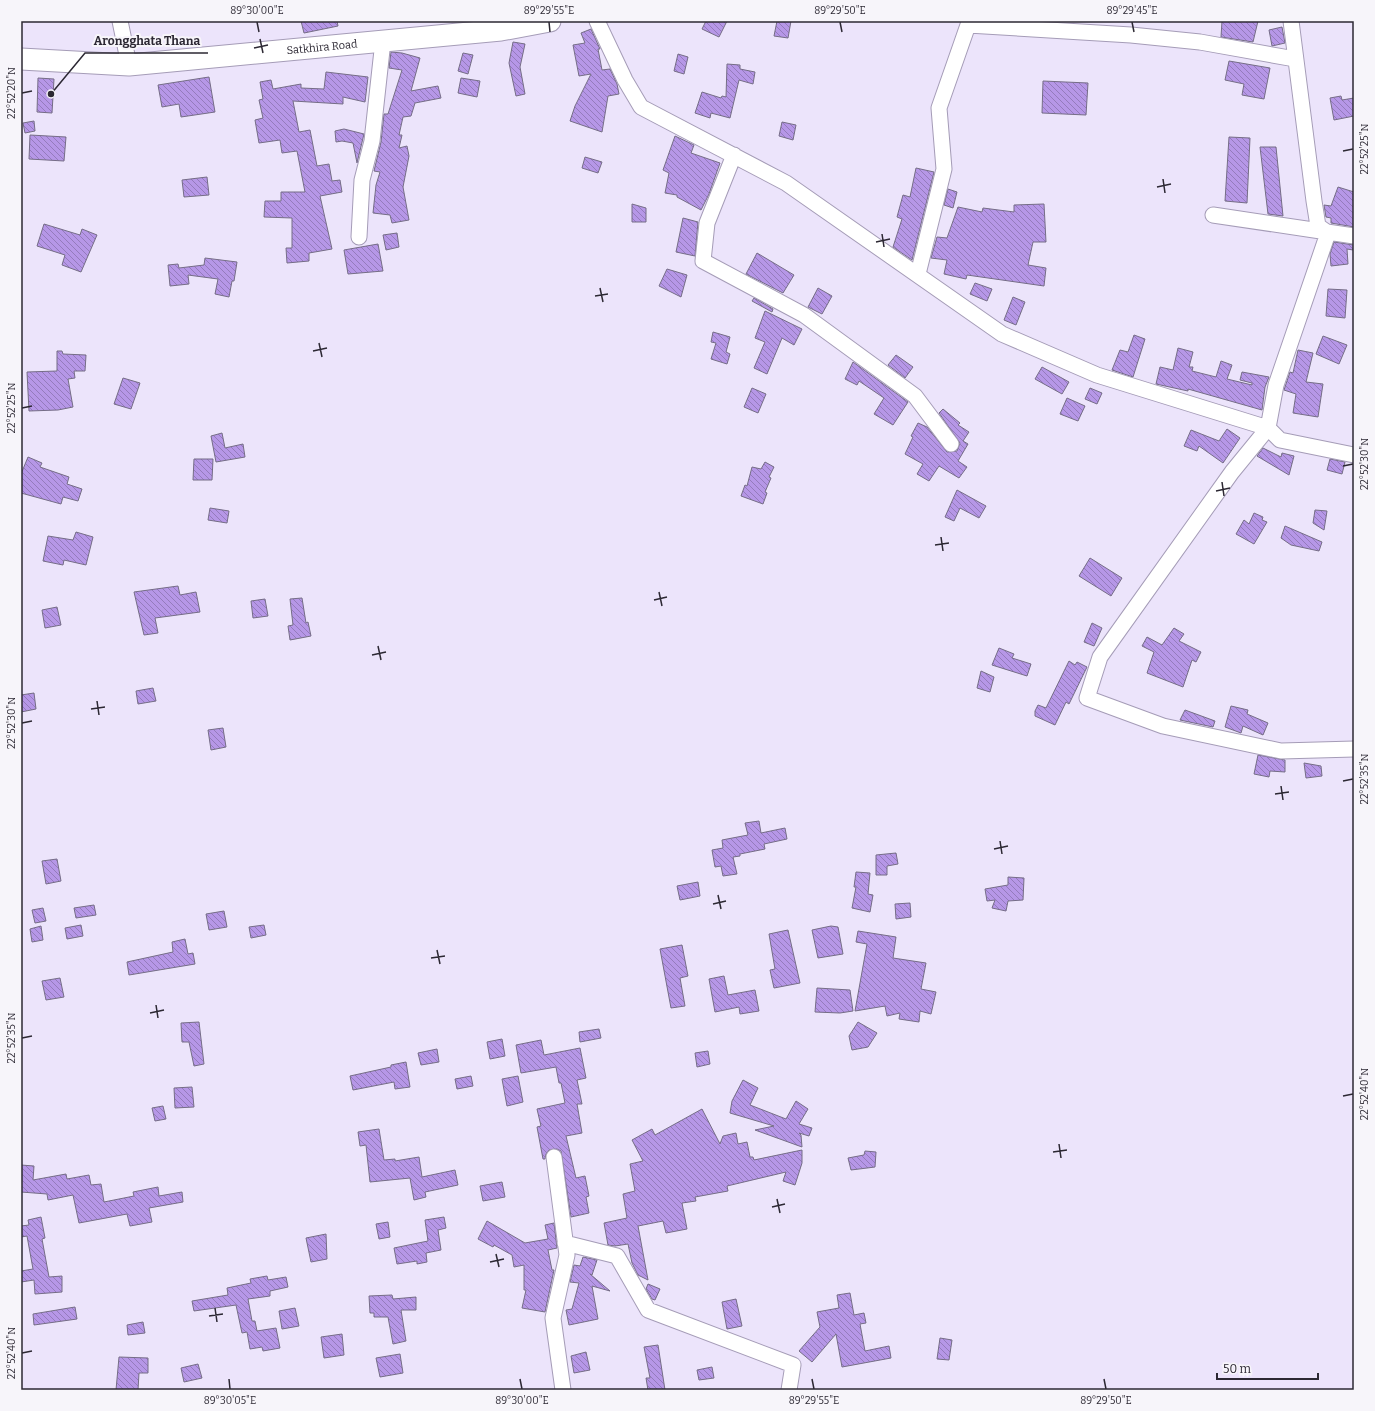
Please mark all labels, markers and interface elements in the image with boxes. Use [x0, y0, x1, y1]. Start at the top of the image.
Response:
text: 89°30'00"E [230, 5, 284, 17]
text: 89°29'55"E [524, 5, 574, 17]
text: 89°29'50"E [814, 5, 866, 17]
text: 89°29'45"E [1106, 5, 1158, 17]
callout: Arongghata Thana [85, 29, 208, 53]
text: Arongghata Thana [94, 34, 200, 48]
street label: Satkhira Road [286, 37, 358, 57]
text: 22°52'20"N [6, 67, 18, 119]
text: 22°52'25"N [1359, 124, 1371, 174]
text: 22°52'25"N [6, 383, 18, 433]
text: 22°52'30"N [1359, 438, 1371, 490]
text: 22°52'30"N [6, 697, 18, 749]
text: 22°52'35"N [1359, 753, 1371, 805]
text: 22°52'35"N [6, 1012, 18, 1064]
text: 22°52'40"N [1359, 1068, 1371, 1120]
text: 22°52'40"N [6, 1327, 18, 1379]
scale bar [1217, 1355, 1318, 1381]
text: 50 m [1223, 1362, 1252, 1376]
text: 89°30'05"E [204, 1395, 256, 1407]
text: 89°30'00"E [495, 1395, 549, 1407]
text: 89°29'55"E [789, 1395, 839, 1407]
text: 89°29'50"E [1080, 1395, 1132, 1407]

